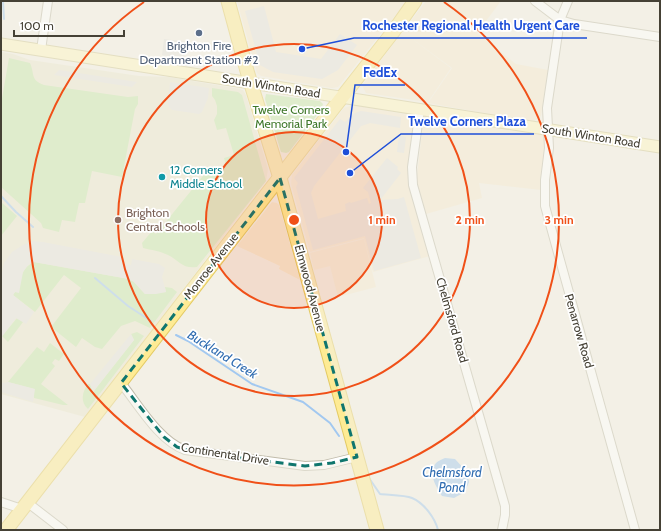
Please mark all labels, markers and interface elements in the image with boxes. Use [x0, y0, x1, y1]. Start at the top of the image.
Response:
scale bar [14, 12, 124, 38]
callout: Rochester Regional Health Urgent Care [354, 13, 587, 38]
text: Rochester Regional Health Urgent Care [362, 17, 580, 33]
text: 100 m [20, 18, 54, 33]
marker: Brighton Fire Department Station #2 [194, 28, 204, 38]
place label: Brighton Fire Department Station #2 [140, 38, 258, 67]
callout: FedEx [355, 60, 405, 85]
text: FedEx [363, 64, 398, 80]
street label: South Winton Road [221, 70, 321, 101]
park label: Twelve Corners Memorial Park [253, 102, 329, 131]
callout: Twelve Corners Plaza [401, 109, 534, 134]
text: Twelve Corners Plaza [408, 113, 526, 129]
street label: South Winton Road [541, 120, 641, 151]
place label: 12 Corners Middle School [170, 162, 242, 191]
marker: 12 Corners Middle School [157, 172, 167, 182]
place label: Brighton Central Schools [126, 205, 205, 234]
text: 1 min [368, 212, 396, 227]
text: 2 min [456, 212, 484, 227]
text: 3 min [544, 212, 574, 227]
centre of rings [287, 213, 301, 227]
marker: Brighton Central Schools [113, 215, 123, 225]
street label: Monroe Avenue [180, 230, 241, 302]
street label: Elmwood Avenue [292, 243, 329, 333]
street label: Chelmsford Road [433, 276, 472, 364]
street label: Penarrow Road [562, 292, 597, 370]
water label: Buckland Creek [185, 326, 261, 382]
street label: Continental Drive [180, 439, 270, 468]
water label: Chelmsford Pond [422, 464, 482, 495]

